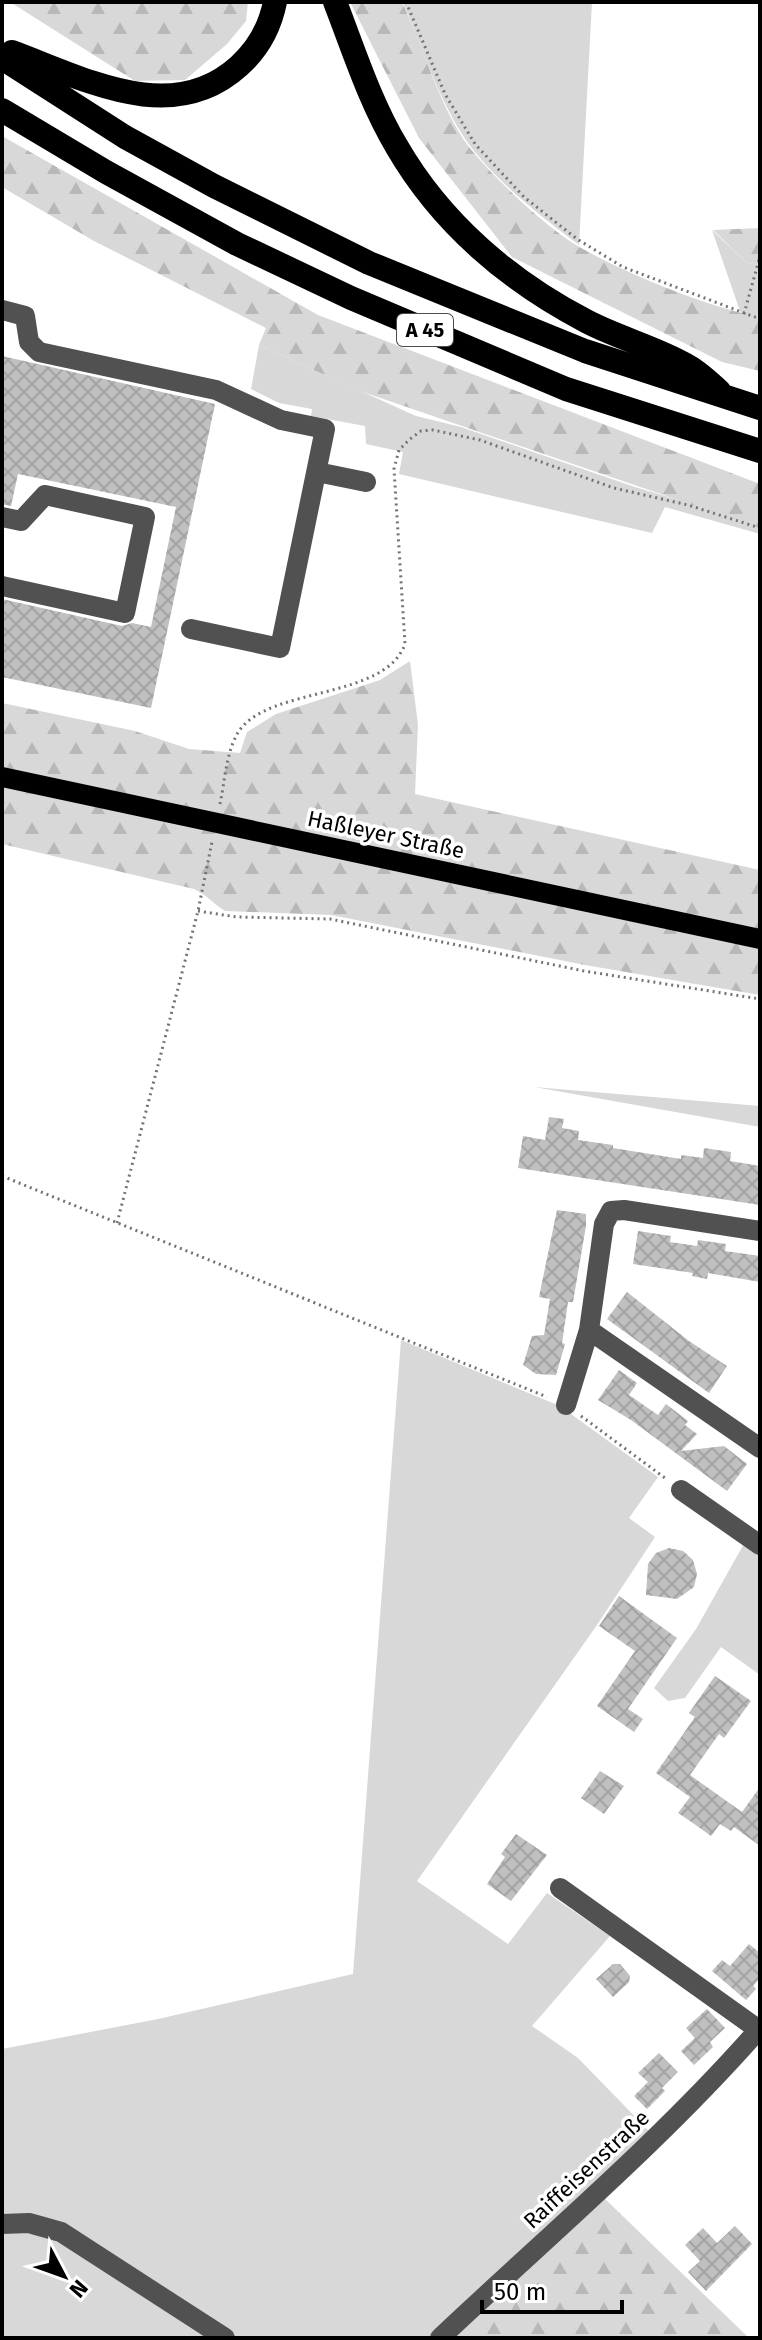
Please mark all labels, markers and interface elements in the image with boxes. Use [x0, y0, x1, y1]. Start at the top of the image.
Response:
road number: A 45 [397, 314, 453, 346]
street label: Haßleyer Straße [305, 805, 467, 864]
street label: Raiffeisenstraße [518, 2104, 655, 2235]
north arrow [24, 2236, 104, 2316]
scale bar [482, 2264, 622, 2314]
text: N [64, 2274, 94, 2303]
text: 50 m [494, 2278, 546, 2306]

